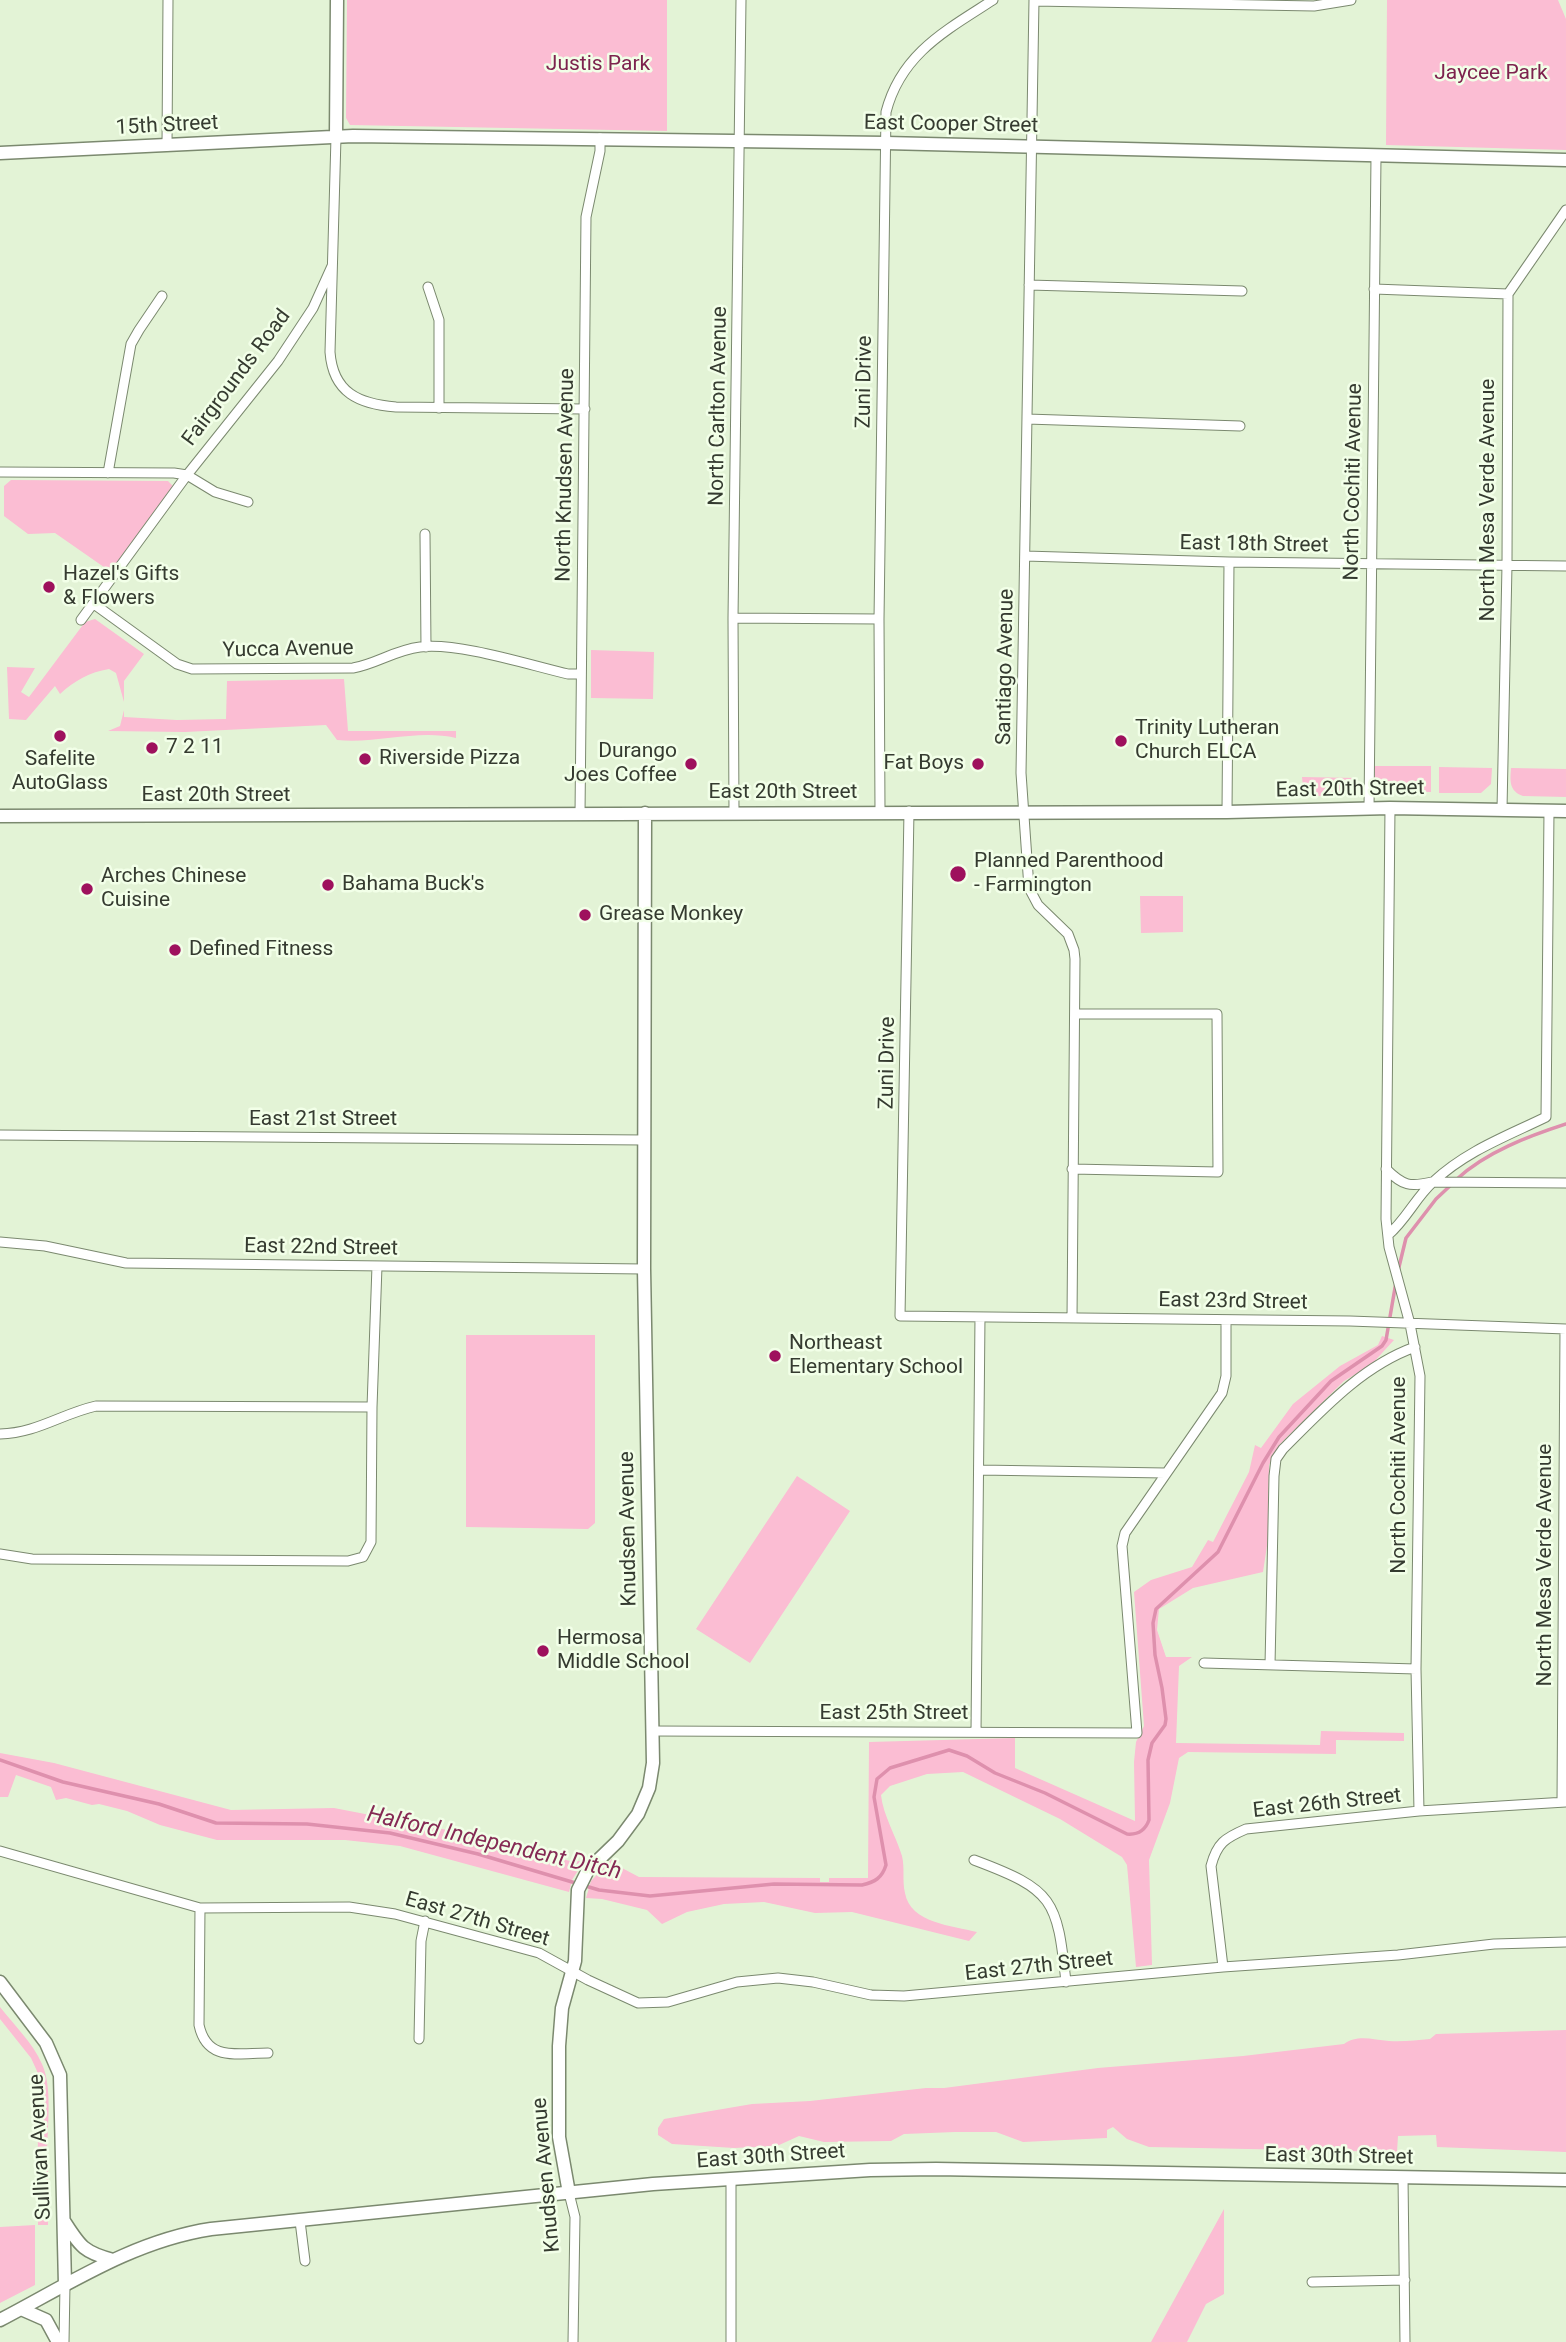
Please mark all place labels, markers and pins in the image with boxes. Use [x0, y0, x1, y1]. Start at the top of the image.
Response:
place label: Hazel's Gifts & Flowers [63, 562, 179, 612]
marker: Hazel's Gifts & Flowers [41, 579, 57, 595]
place label: Trinity Lutheran Church ELCA [1135, 716, 1279, 766]
marker: Safelite AutoGlass [52, 728, 68, 744]
marker: Trinity Lutheran Church ELCA [1113, 733, 1129, 749]
place label: 7 2 11 [166, 735, 224, 761]
place label: Durango Joes Coffee [564, 739, 677, 789]
marker: 7 2 11 [144, 740, 160, 756]
place label: Riverside Pizza [379, 746, 520, 772]
place label: Safelite AutoGlass [12, 747, 108, 797]
marker: Riverside Pizza [357, 751, 373, 767]
place label: Fat Boys [884, 751, 964, 777]
marker: Durango Joes Coffee [683, 756, 699, 772]
marker: Fat Boys [970, 756, 986, 772]
place label: Planned Parenthood - Farmington [974, 849, 1164, 899]
place label: Arches Chinese Cuisine [101, 864, 246, 914]
marker: Planned Parenthood - Farmington [948, 864, 968, 884]
place label: Bahama Buck's [342, 872, 485, 898]
marker: Bahama Buck's [320, 877, 336, 893]
marker: Arches Chinese Cuisine [79, 881, 95, 897]
place label: Grease Monkey [599, 902, 743, 928]
marker: Grease Monkey [577, 907, 593, 923]
place label: Defined Fitness [189, 937, 333, 963]
marker: Defined Fitness [167, 942, 183, 958]
place label: Northeast Elementary School [789, 1331, 963, 1381]
marker: Northeast Elementary School [767, 1348, 783, 1364]
place label: Hermosa Middle School [557, 1626, 690, 1676]
marker: Hermosa Middle School [535, 1643, 551, 1659]

